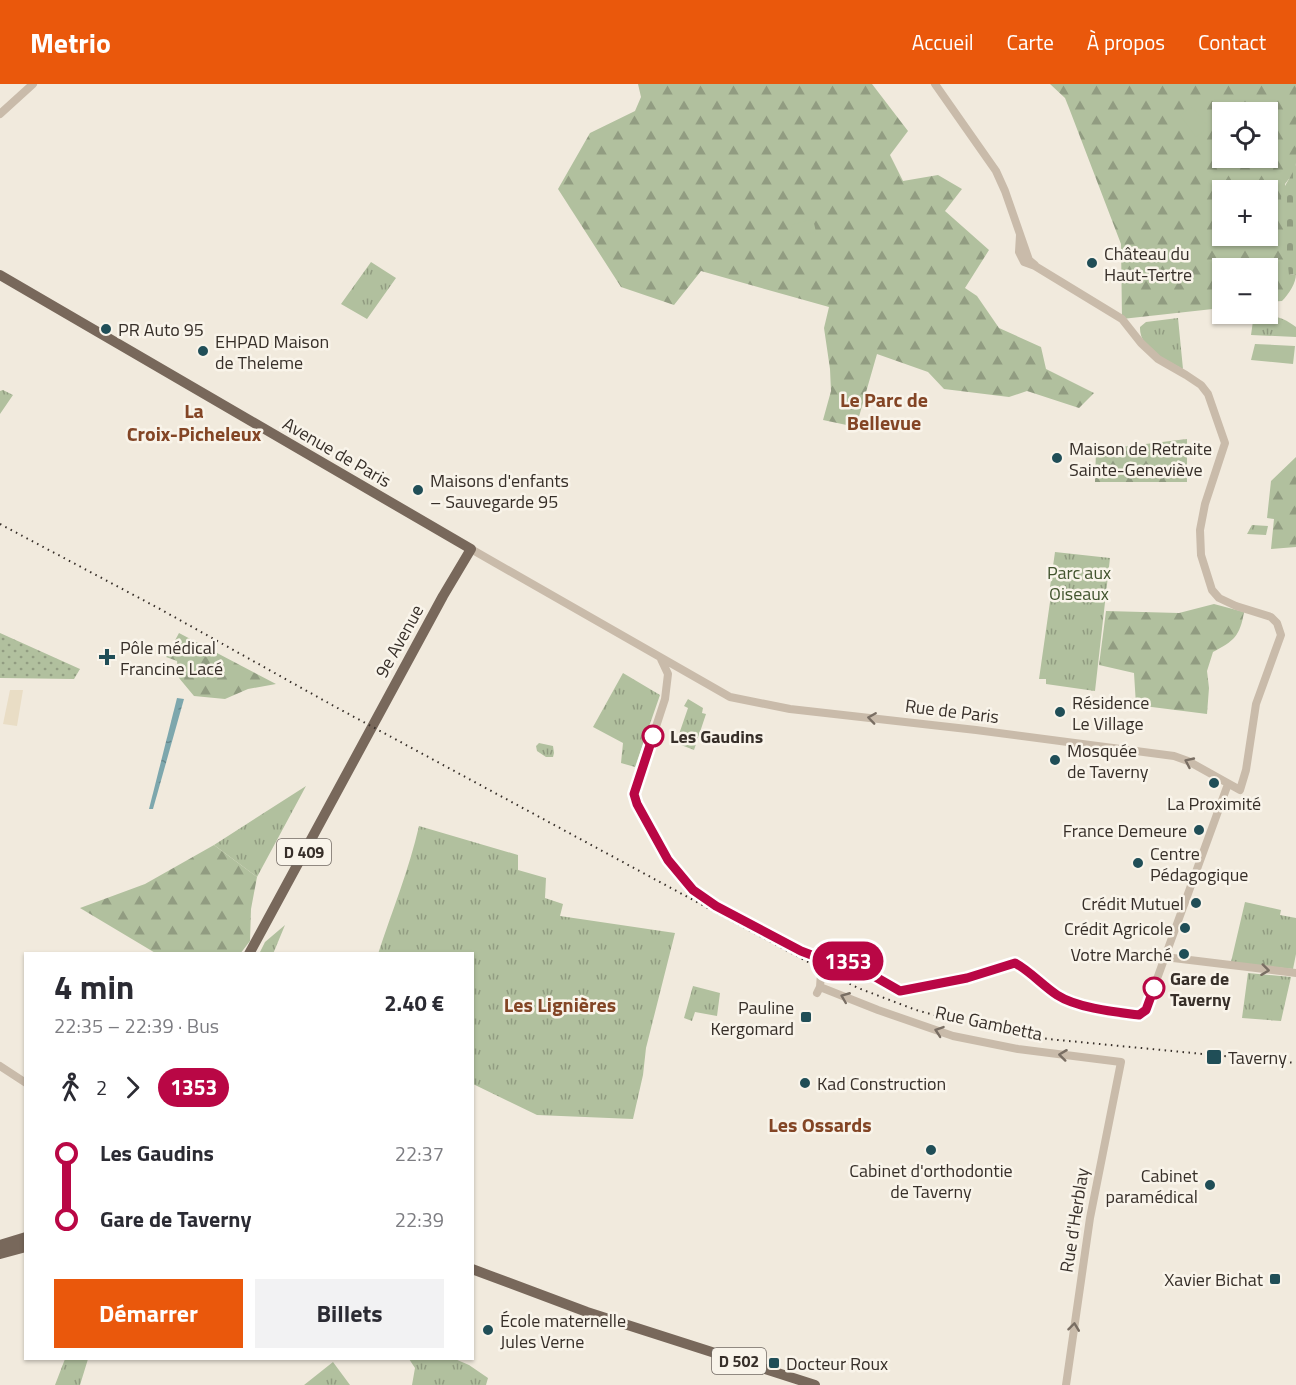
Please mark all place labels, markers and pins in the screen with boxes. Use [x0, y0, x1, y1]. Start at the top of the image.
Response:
place label: Château du Haut-Tertre [1104, 240, 1192, 288]
marker: Château du Haut-Tertre [1085, 256, 1099, 270]
place label: PR Auto 95 [118, 316, 204, 343]
marker: PR Auto 95 [99, 322, 113, 336]
place label: EHPAD Maison de Theleme [215, 328, 329, 376]
marker: EHPAD Maison de Theleme [196, 344, 210, 358]
place label: Maison de Retraite Sainte-Geneviève [1069, 435, 1212, 483]
marker: Maison de Retraite Sainte-Geneviève [1050, 451, 1064, 465]
place label: Maisons d'enfants – Sauvegarde 95 [430, 467, 569, 515]
marker: Maisons d'enfants – Sauvegarde 95 [411, 483, 425, 497]
place label: Pôle médical Francine Lacé [120, 634, 223, 682]
marker: Pôle médical Francine Lacé [98, 648, 116, 666]
place label: Résidence Le Village [1072, 689, 1149, 737]
marker: Résidence Le Village [1053, 705, 1067, 719]
place label: Les Gaudins [670, 723, 763, 750]
marker: Les Gaudins [642, 725, 664, 747]
place label: Mosquée de Taverny [1067, 737, 1149, 785]
marker: Mosquée de Taverny [1048, 753, 1062, 767]
marker: La Proximité [1207, 776, 1221, 790]
place label: La Proximité [1167, 790, 1261, 817]
place label: France Demeure [1063, 817, 1187, 844]
marker: France Demeure [1192, 823, 1206, 837]
place label: Centre Pédagogique [1150, 840, 1248, 888]
marker: Centre Pédagogique [1131, 856, 1145, 870]
place label: Crédit Mutuel [1082, 890, 1184, 917]
marker: Crédit Mutuel [1189, 896, 1203, 910]
place label: Crédit Agricole [1064, 915, 1173, 942]
marker: Crédit Agricole [1178, 921, 1192, 935]
place label: Votre Marché [1070, 941, 1172, 968]
marker: Votre Marché [1177, 947, 1191, 961]
place label: Gare de Taverny [1170, 965, 1231, 1013]
marker: Gare de Taverny [1143, 977, 1165, 999]
place label: Pauline Kergomard [710, 994, 794, 1042]
marker: Pauline Kergomard [799, 1010, 813, 1024]
place label: Taverny [1228, 1044, 1287, 1071]
marker: Taverny [1205, 1048, 1223, 1066]
place label: Kad Construction [817, 1070, 946, 1097]
marker: Kad Construction [798, 1076, 812, 1090]
marker: Cabinet d'orthodontie de Taverny [924, 1143, 938, 1157]
place label: Cabinet d'orthodontie de Taverny [849, 1157, 1013, 1205]
place label: Cabinet paramédical [1106, 1162, 1199, 1210]
marker: Cabinet paramédical [1203, 1178, 1217, 1192]
place label: Xavier Bichat [1164, 1266, 1264, 1293]
marker: Xavier Bichat [1268, 1272, 1282, 1286]
place label: École maternelle Jules Verne [500, 1307, 626, 1355]
marker: École maternelle Jules Verne [481, 1323, 495, 1337]
place label: Docteur Roux [786, 1350, 888, 1377]
marker: Docteur Roux [767, 1356, 781, 1370]

